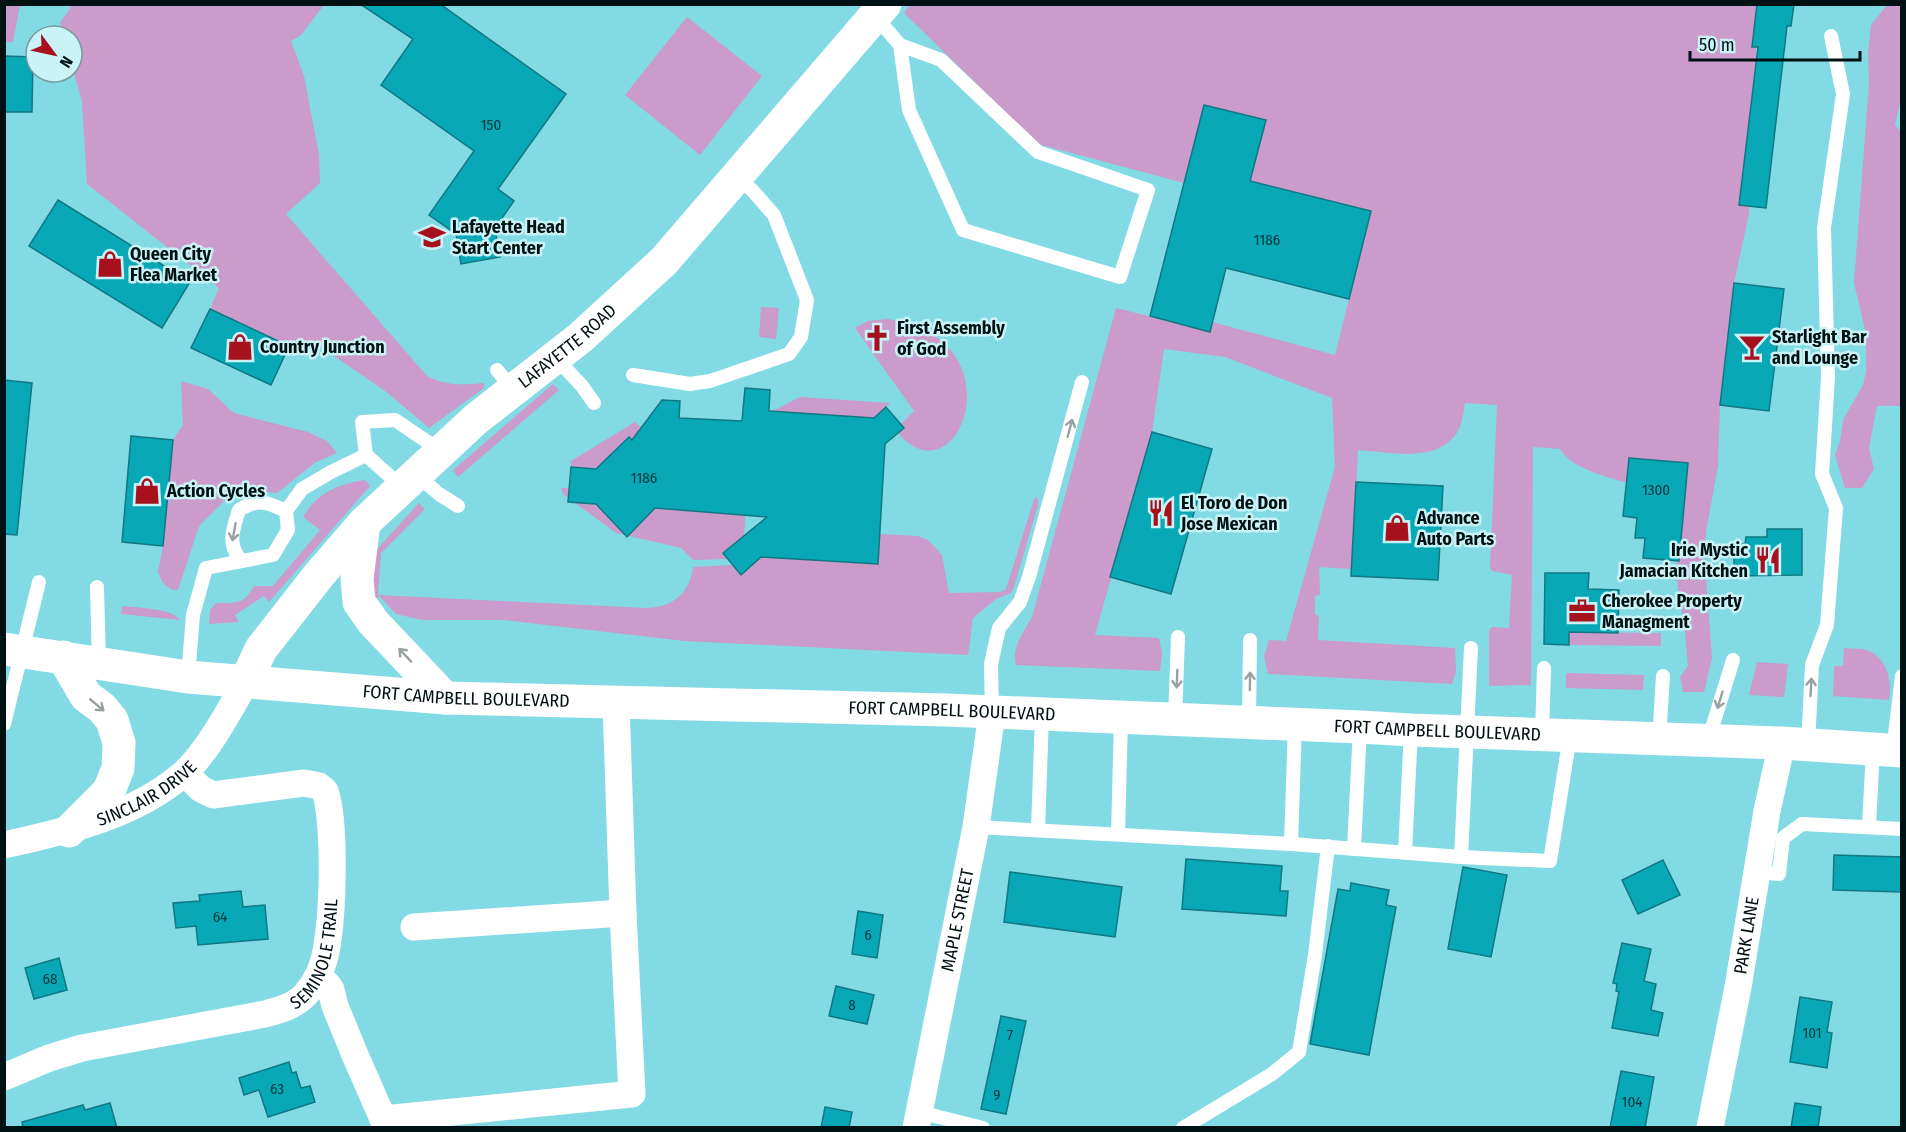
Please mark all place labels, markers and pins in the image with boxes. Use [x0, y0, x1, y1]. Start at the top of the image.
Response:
place label: Lafayette Head Start Center [452, 216, 565, 259]
school or university icon: Lafayette Head Start Center [417, 222, 447, 252]
place label: Queen City Flea Market [130, 243, 218, 286]
shop icon: Queen City Flea Market [95, 249, 125, 279]
place label: First Assembly of God [897, 317, 1005, 360]
church icon: First Assembly of God [862, 323, 892, 353]
place label: Starlight Bar and Lounge [1772, 326, 1867, 369]
shop icon: Country Junction [225, 332, 255, 362]
bar icon: Starlight Bar and Lounge [1737, 332, 1767, 362]
place label: Country Junction [260, 336, 385, 358]
shop icon: Action Cycles [132, 476, 162, 506]
place label: Action Cycles [166, 480, 265, 502]
place label: El Toro de Don Jose Mexican [1180, 492, 1287, 535]
restaurant icon: El Toro de Don Jose Mexican [1146, 498, 1176, 528]
place label: Advance Auto Parts [1416, 507, 1494, 550]
shop icon: Advance Auto Parts [1382, 513, 1412, 543]
place label: Irie Mystic Jamacian Kitchen [1619, 539, 1748, 582]
restaurant icon: Irie Mystic Jamacian Kitchen [1753, 545, 1783, 575]
place label: Cherokee Property Managment [1602, 590, 1742, 633]
office icon: Cherokee Property Managment [1567, 596, 1597, 626]

